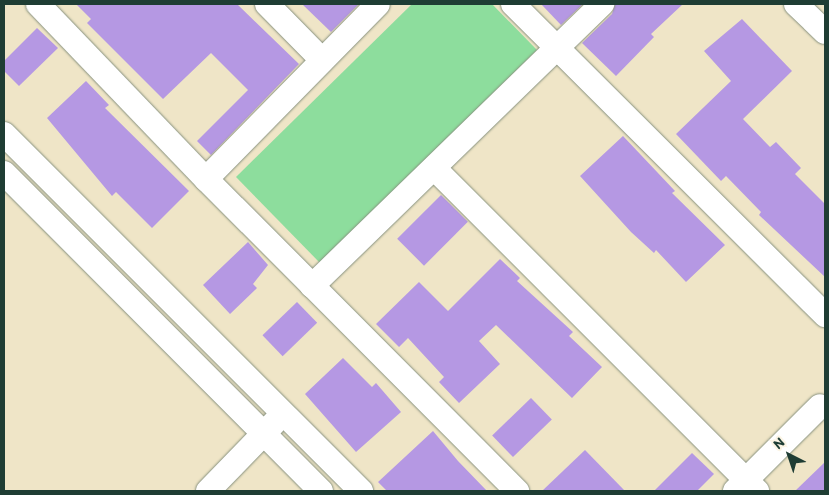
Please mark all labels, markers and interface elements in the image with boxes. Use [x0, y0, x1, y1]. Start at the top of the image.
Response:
north arrow [764, 430, 814, 480]
text: N [770, 434, 788, 453]

